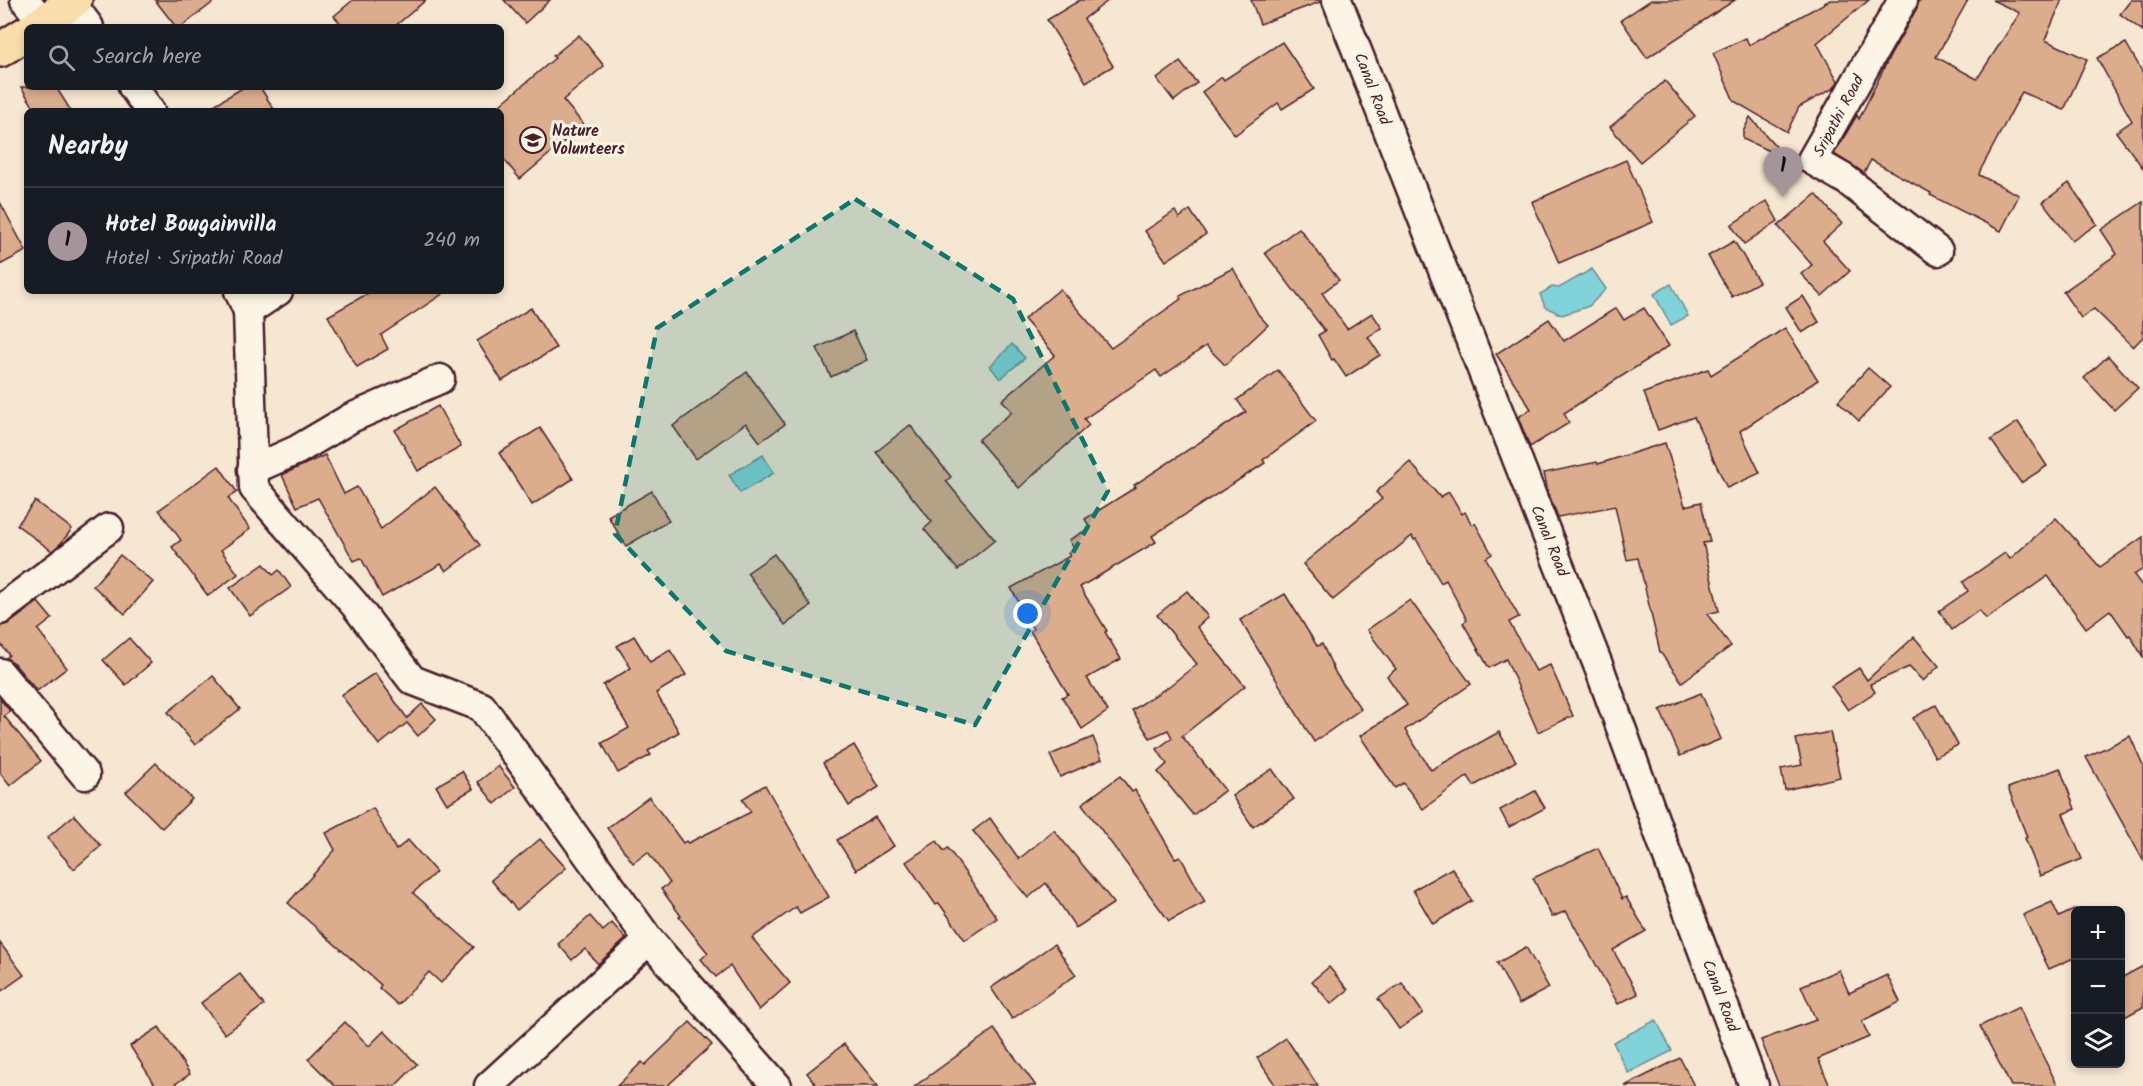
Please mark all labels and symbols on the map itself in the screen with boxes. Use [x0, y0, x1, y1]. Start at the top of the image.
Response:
street label: Canal Road [1347, 49, 1398, 130]
street label: Sripathi Road [1807, 70, 1872, 162]
place label: Nature Volunteers [552, 119, 625, 162]
school or university icon: Nature Volunteers [518, 125, 548, 155]
pin: 1 [1764, 148, 1802, 197]
street label: Canal Road [1523, 501, 1575, 582]
your location [1013, 599, 1042, 628]
street label: Canal Road [1695, 956, 1746, 1037]

